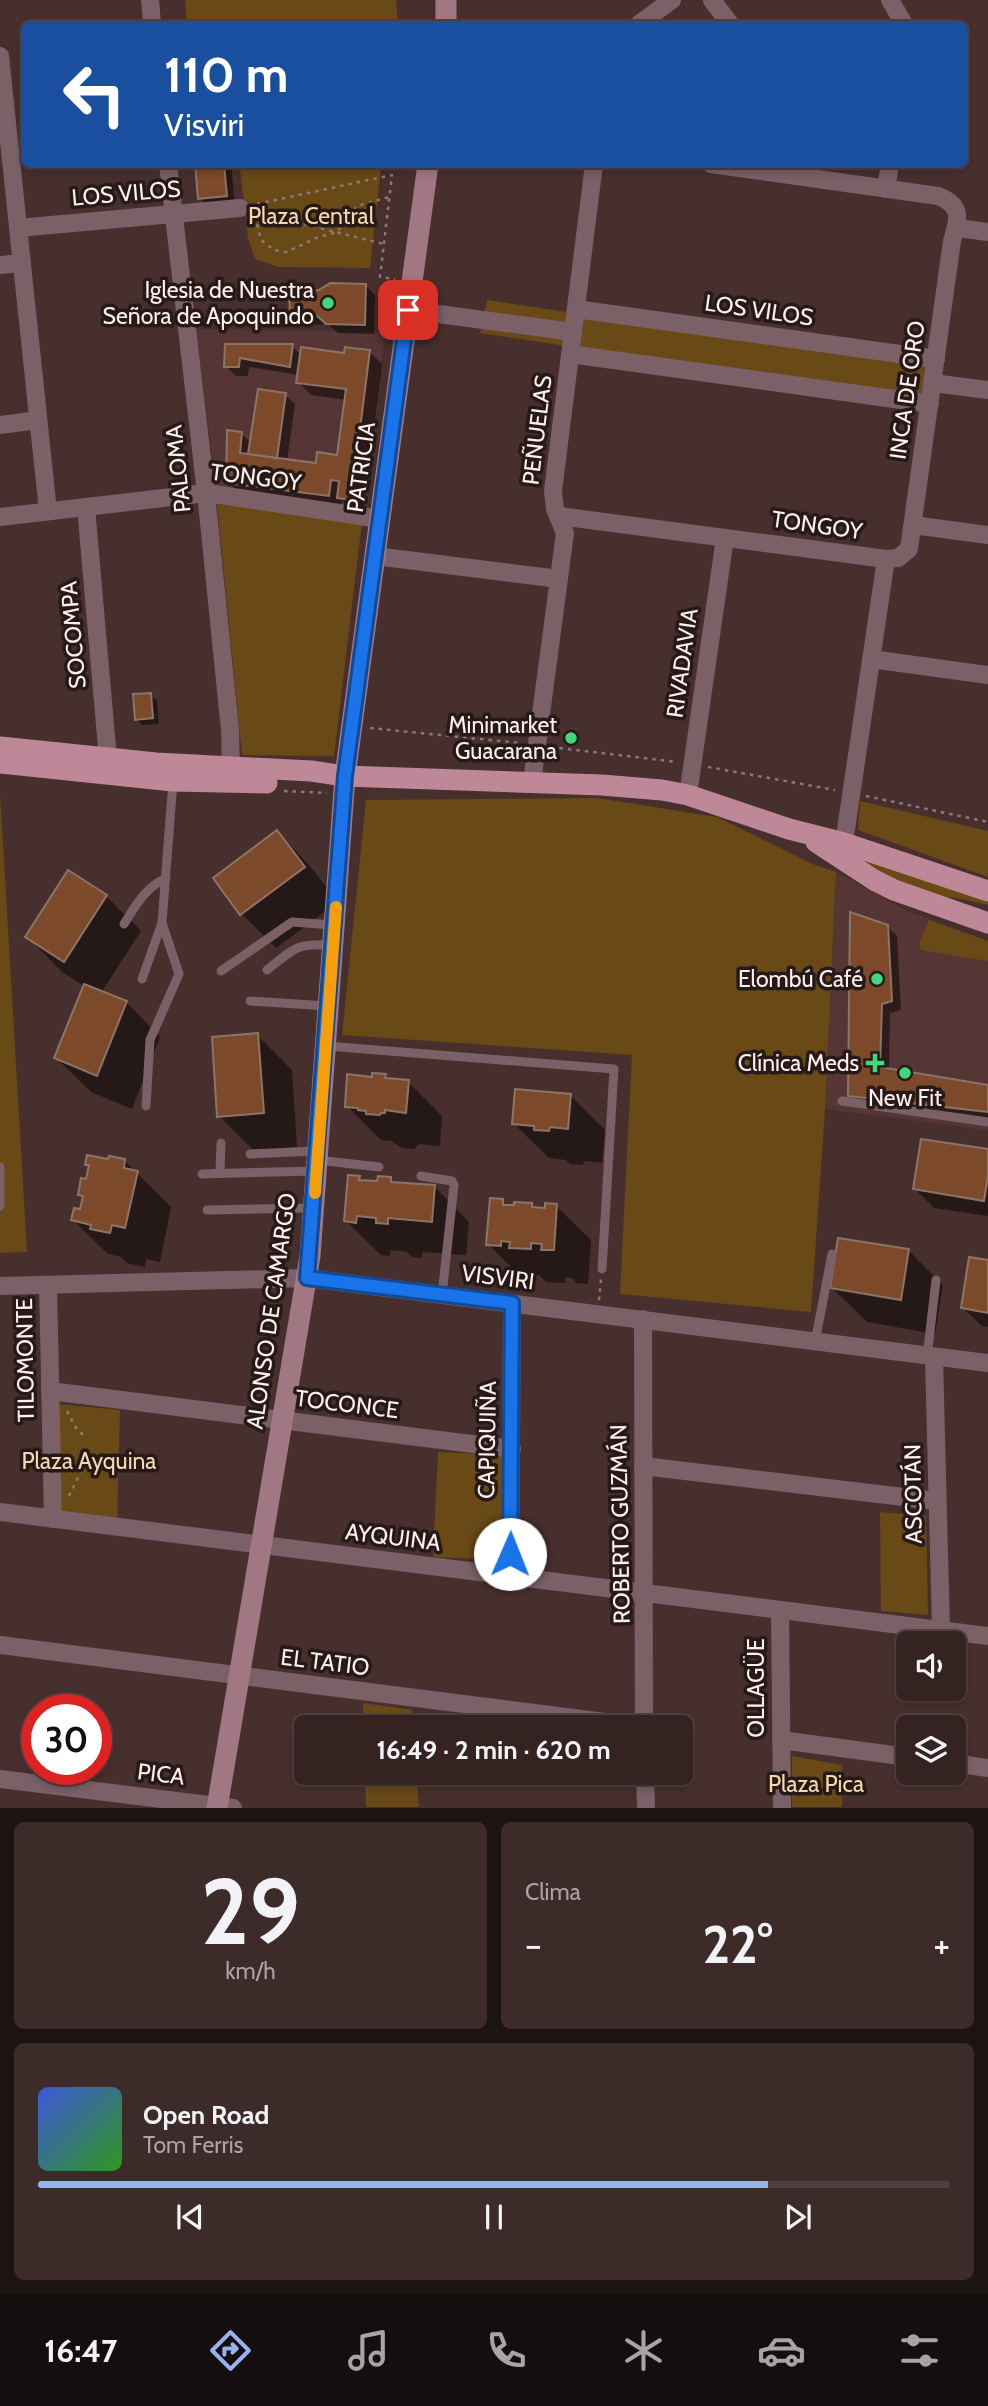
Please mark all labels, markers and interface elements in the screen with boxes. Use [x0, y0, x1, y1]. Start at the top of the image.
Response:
text: 110 m [164, 45, 288, 104]
icon: left [49, 49, 140, 140]
text: Visviri [164, 105, 244, 144]
street label: LOS VILOS [70, 174, 182, 212]
park label: Plaza Central [248, 202, 375, 230]
place label: Iglesia de Nuestra Señora de Apoquindo [103, 276, 314, 330]
pin [378, 280, 438, 340]
street label: LOS VILOS [703, 289, 815, 331]
icon: arrive [389, 291, 427, 329]
marker: Iglesia de Nuestra Señora de Apoquindo [320, 295, 336, 311]
street label: INCA DE ORO [883, 319, 931, 461]
street label: PEÑUELAS [516, 373, 558, 487]
street label: PATRICIA [341, 420, 381, 514]
street label: PALOMA [159, 424, 197, 514]
street label: TONGOY [209, 458, 304, 497]
street label: TONGOY [770, 505, 865, 545]
street label: SOCOMPA [54, 580, 92, 690]
street label: RIVADAVIA [660, 606, 704, 720]
place label: Minimarket Guacarana [448, 711, 557, 765]
marker: Minimarket Guacarana [563, 730, 579, 746]
place label: Elombú Café [738, 965, 863, 993]
marker: Elombú Café [869, 971, 885, 987]
place label: Clínica Meds [738, 1049, 859, 1077]
marker: Clínica Meds [865, 1053, 885, 1073]
marker: New Fit [897, 1065, 913, 1081]
place label: New Fit [868, 1084, 942, 1112]
street label: ALONSO DE CAMARGO [241, 1191, 301, 1431]
street label: VISVIRI [460, 1259, 536, 1295]
street label: TILOMONTE [10, 1298, 40, 1422]
street label: CAPIQUIÑA [472, 1381, 502, 1499]
street label: TOCONCE [294, 1384, 400, 1424]
street label: ROBERTO GUZMÁN [603, 1424, 636, 1624]
street label: ASCOTÁN [897, 1444, 928, 1544]
park label: Plaza Ayquina [22, 1447, 156, 1475]
street label: AYQUINA [344, 1517, 442, 1557]
position arrow [473, 1517, 547, 1591]
map controls [896, 1631, 966, 1785]
button: sound [896, 1631, 966, 1701]
street label: OLLAGÜE [742, 1638, 770, 1738]
street label: EL TATIO [279, 1643, 371, 1681]
speed limit sign: 30 [21, 1694, 112, 1785]
button: layers [896, 1715, 966, 1785]
text: 16:49 · 2 min · 620 m [376, 1734, 611, 1766]
street label: PICA [136, 1757, 186, 1791]
park label: Plaza Pica [768, 1770, 864, 1798]
text: 29 [201, 1856, 300, 1967]
text: Clima [525, 1878, 581, 1906]
text: 22° [702, 1913, 773, 1976]
text: − [525, 1921, 542, 1968]
text: + [933, 1921, 950, 1968]
text: km/h [225, 1957, 276, 1985]
text: Open Road [143, 2099, 269, 2131]
text: Tom Ferris [143, 2131, 243, 2159]
icon: previous [171, 2198, 209, 2236]
icon: pause [475, 2198, 513, 2236]
icon: next [779, 2198, 817, 2236]
icon: directions [206, 2326, 255, 2375]
icon: music [344, 2326, 393, 2375]
icon: phone [482, 2326, 531, 2375]
icon: climate [619, 2326, 668, 2375]
icon: car [757, 2326, 806, 2375]
icon: filters [895, 2326, 944, 2375]
text: 16:47 [44, 2331, 117, 2370]

